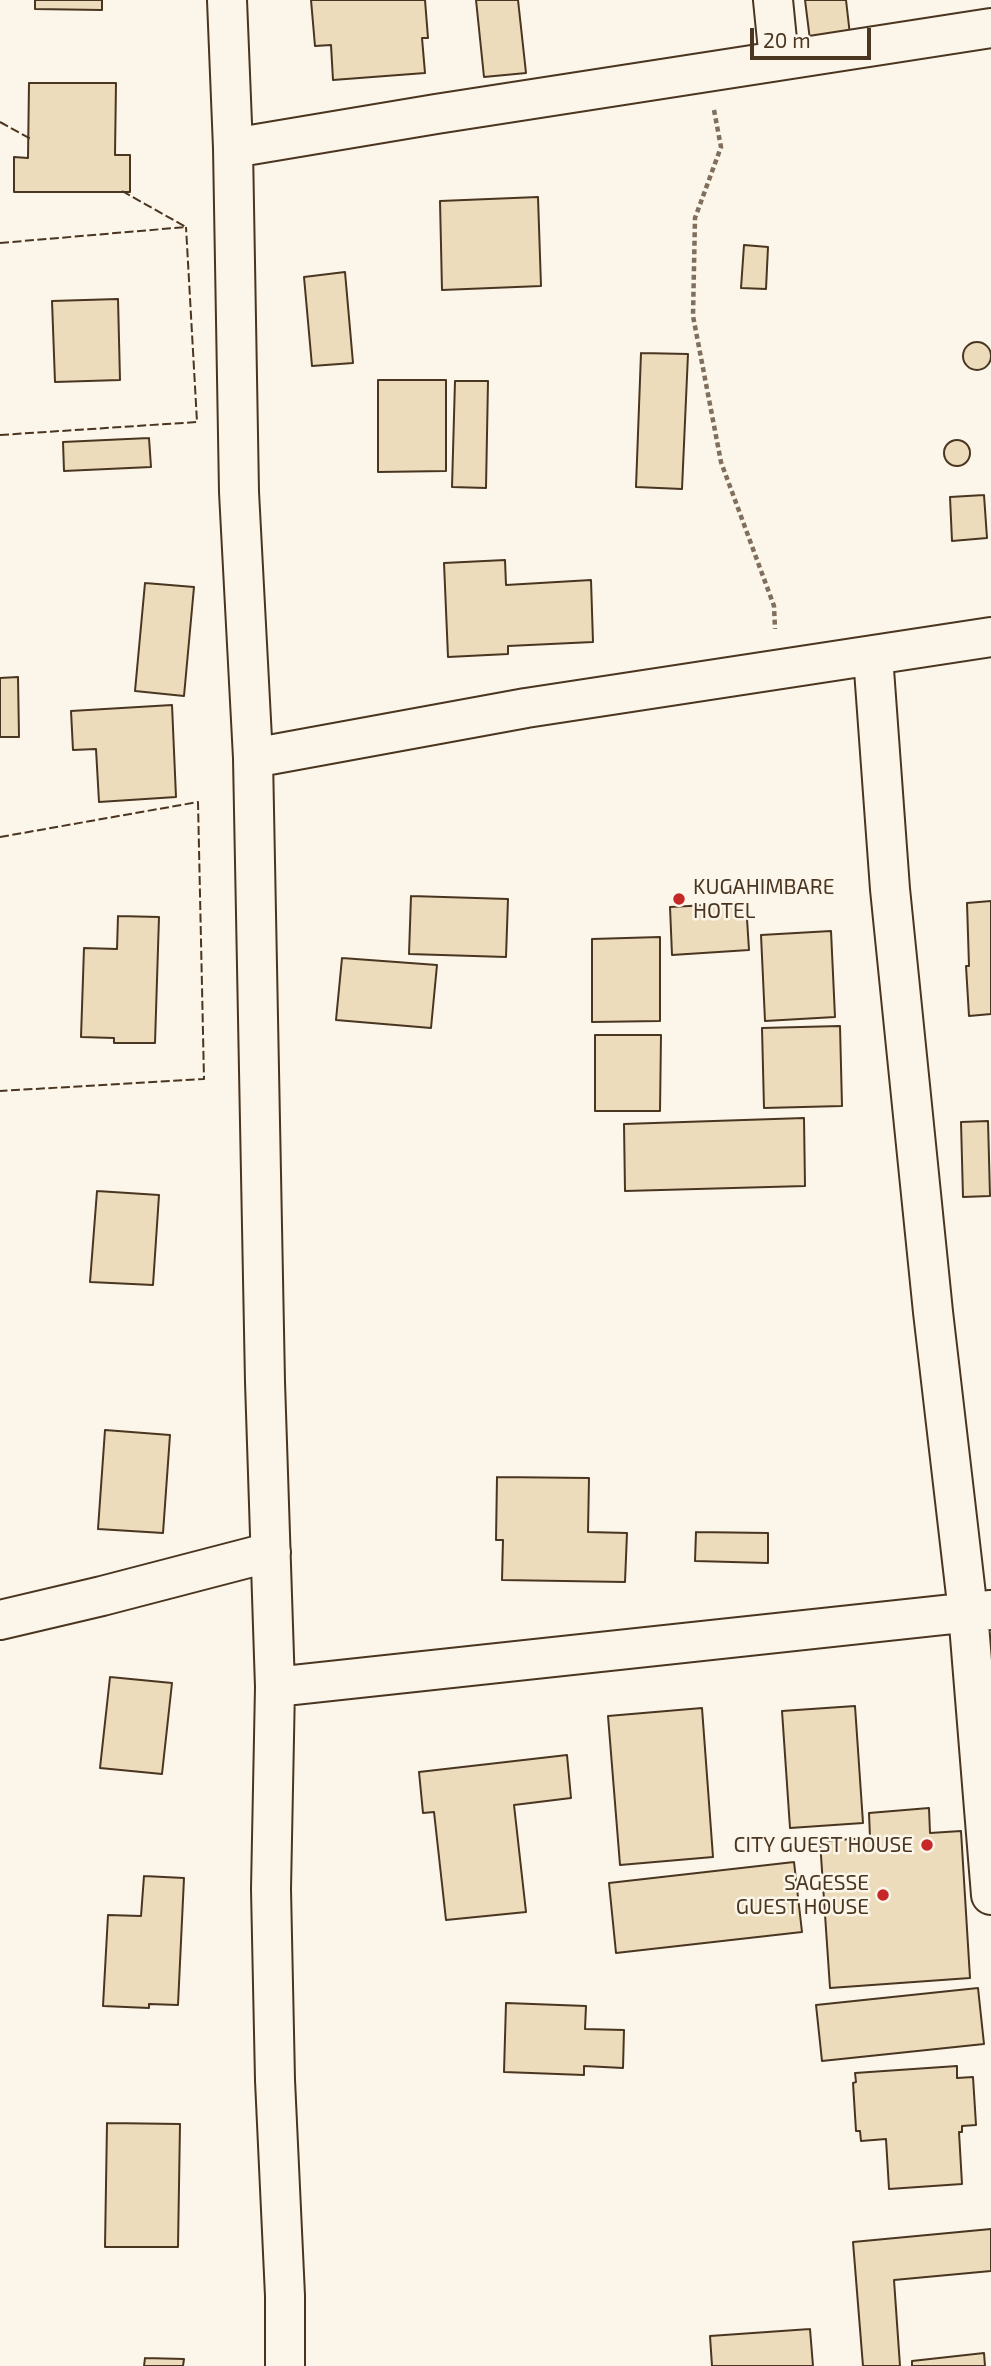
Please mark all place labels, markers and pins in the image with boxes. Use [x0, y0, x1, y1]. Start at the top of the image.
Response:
place label: KUGAHIMBARE HOTEL [693, 874, 834, 924]
marker: KUGAHIMBARE HOTEL [671, 891, 687, 907]
place label: CITY GUEST HOUSE [734, 1832, 913, 1858]
marker: CITY GUEST HOUSE [919, 1837, 935, 1853]
place label: SAGESSE GUEST HOUSE [736, 1870, 869, 1920]
marker: SAGESSE GUEST HOUSE [875, 1887, 891, 1903]

